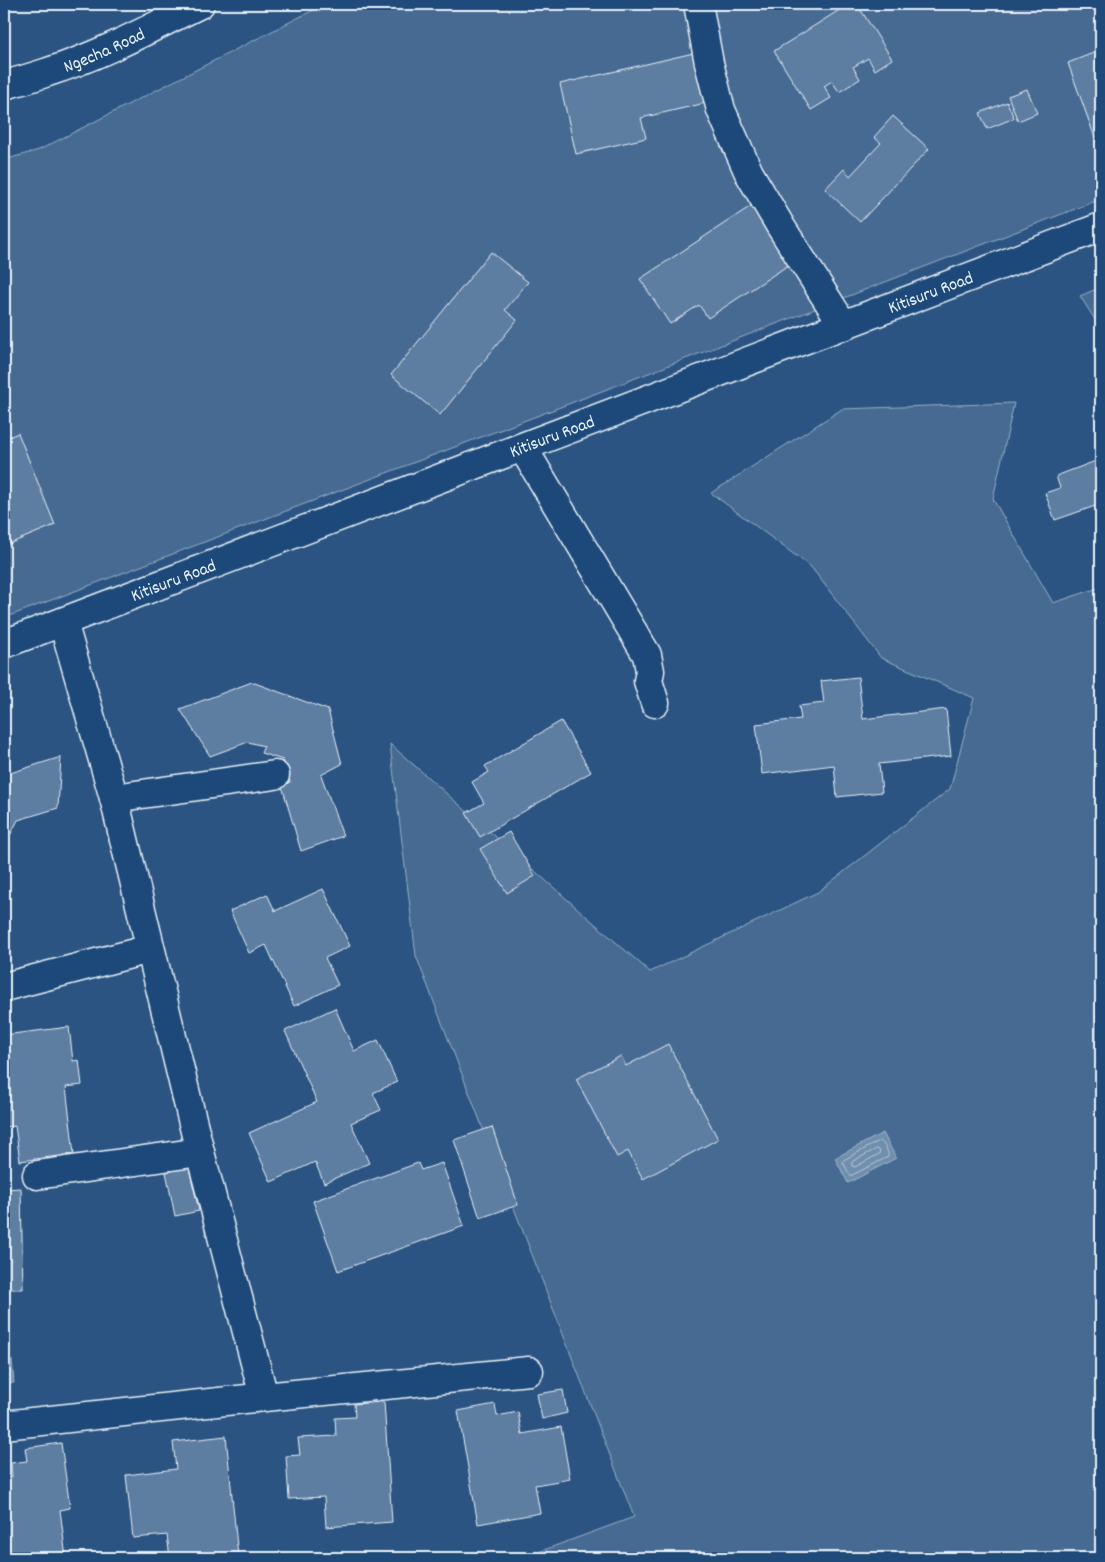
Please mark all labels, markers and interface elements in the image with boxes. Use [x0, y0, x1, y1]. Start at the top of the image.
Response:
street label: Ngecha Road [60, 23, 150, 81]
street label: Kitisuru Road [885, 267, 977, 322]
street label: Kitisuru Road [507, 411, 599, 466]
street label: Kitisuru Road [128, 554, 220, 610]

